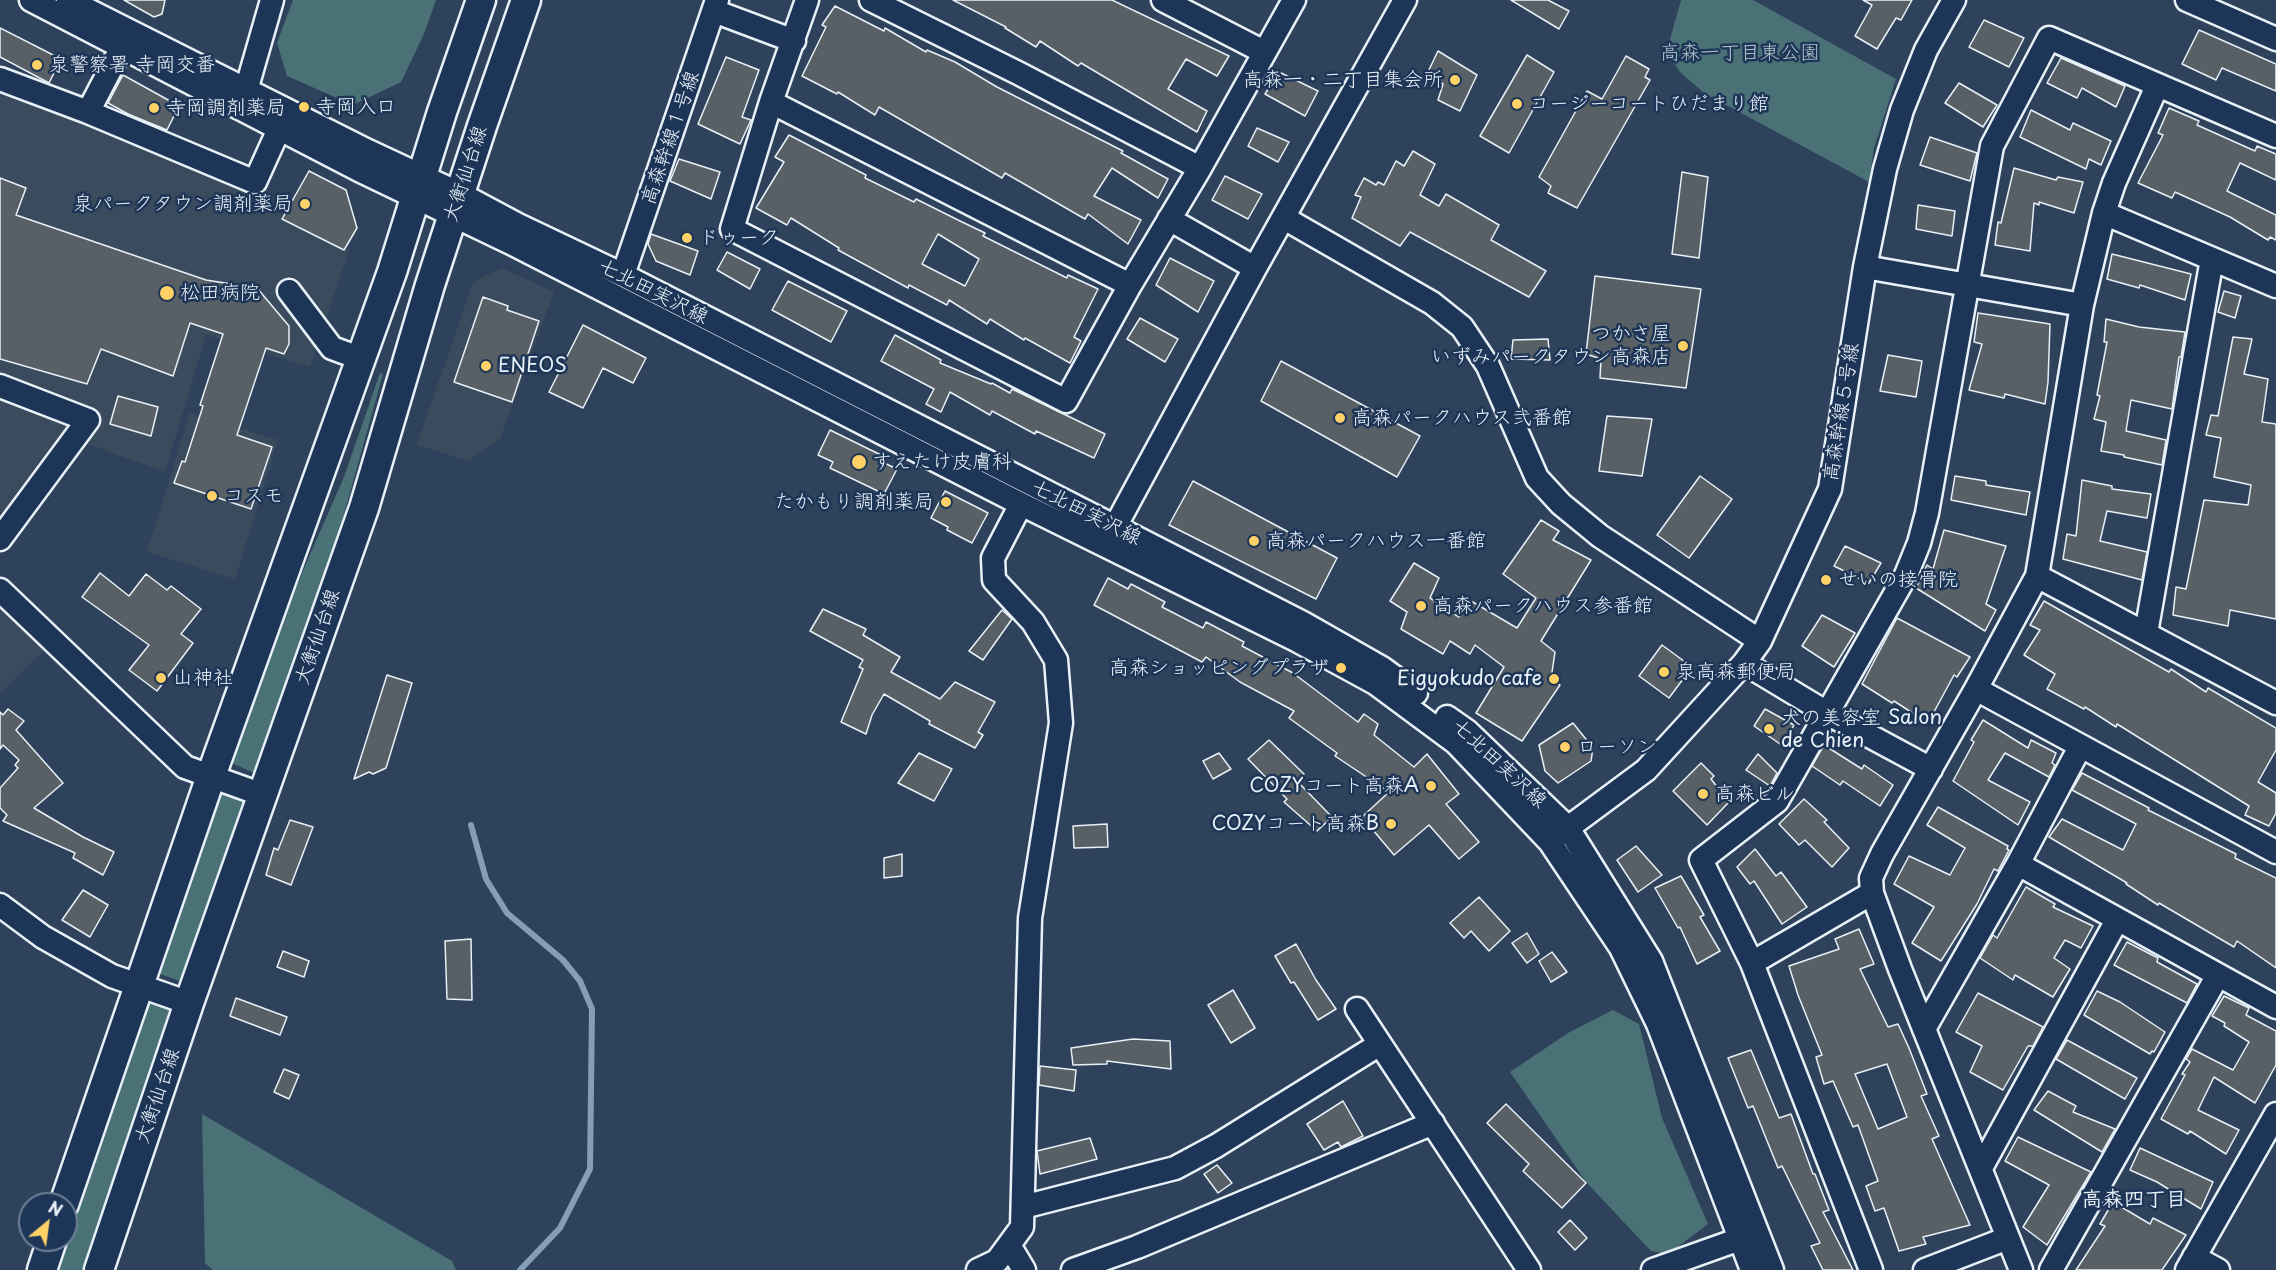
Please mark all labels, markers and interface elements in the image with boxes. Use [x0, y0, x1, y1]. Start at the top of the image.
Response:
park label: 高森一丁目東公園 [1660, 41, 1820, 65]
place label: 泉警察署 寺岡交番 [49, 53, 215, 77]
marker: 泉警察署 寺岡交番 [30, 58, 44, 72]
street label: 高森幹線１号線 [637, 68, 705, 208]
place label: 高森一・二丁目集会所 [1243, 68, 1443, 92]
marker: 高森一・二丁目集会所 [1448, 73, 1462, 87]
place label: コージーコートひだまり館 [1529, 92, 1769, 116]
place label: 寺岡入口 [316, 95, 396, 119]
place label: 寺岡調剤薬局 [166, 96, 286, 120]
marker: コージーコートひだまり館 [1510, 97, 1524, 111]
marker: 寺岡入口 [297, 100, 311, 114]
marker: 寺岡調剤薬局 [147, 101, 161, 115]
street label: 大衡仙台線 [439, 123, 493, 225]
place label: 泉パークタウン調剤薬局 [73, 192, 293, 216]
marker: 泉パークタウン調剤薬局 [298, 197, 312, 211]
place label: ドゥーク [699, 226, 779, 250]
marker: ドゥーク [680, 231, 694, 245]
street label: 七北田実沢線 [594, 254, 712, 330]
place label: 松田病院 [180, 281, 260, 305]
marker: 松田病院 [158, 284, 176, 302]
place label: つかさ屋 いずみパークタウン高森店 [1431, 322, 1671, 369]
marker: つかさ屋 いずみパークタウン高森店 [1676, 339, 1690, 353]
street label: 高森幹線５号線 [1819, 341, 1865, 483]
place label: ENEOS [498, 354, 567, 378]
marker: ENEOS [479, 359, 493, 373]
place label: 高森パークハウス弐番館 [1352, 406, 1572, 430]
marker: 高森パークハウス弐番館 [1333, 411, 1347, 425]
place label: すえたけ皮膚科 [872, 450, 1012, 474]
marker: すえたけ皮膚科 [850, 453, 868, 471]
street label: 七北田実沢線 [1027, 475, 1145, 551]
place label: コスモ [224, 484, 284, 508]
marker: コスモ [205, 489, 219, 503]
place label: たかもり調剤薬局 [774, 490, 934, 514]
marker: たかもり調剤薬局 [939, 495, 953, 509]
place label: 高森パークハウス一番館 [1266, 529, 1486, 553]
marker: 高森パークハウス一番館 [1247, 534, 1261, 548]
place label: せいの接骨院 [1838, 568, 1958, 592]
marker: せいの接骨院 [1819, 573, 1833, 587]
street label: 大衡仙台線 [290, 586, 346, 688]
place label: 高森パークハウス参番館 [1433, 594, 1653, 618]
marker: 高森パークハウス参番館 [1414, 599, 1428, 613]
place label: 高森ショッピングプラザ [1109, 656, 1329, 680]
place label: 泉高森郵便局 [1676, 660, 1796, 684]
marker: 高森ショッピングプラザ [1334, 661, 1348, 675]
marker: 泉高森郵便局 [1657, 665, 1671, 679]
place label: 山神社 [173, 666, 233, 690]
place label: Eigyokudo cafe [1397, 667, 1542, 691]
marker: 山神社 [154, 671, 168, 685]
marker: Eigyokudo cafe [1547, 672, 1561, 686]
place label: 犬の美容室 Salon de Chien [1781, 706, 1942, 753]
street label: 七北田実沢線 [1447, 714, 1551, 814]
marker: 犬の美容室 Salon de Chien [1762, 722, 1776, 736]
place label: ローソン [1577, 735, 1657, 759]
marker: ローソン [1558, 740, 1572, 754]
place label: COZYコート高森A [1249, 774, 1419, 798]
marker: COZYコート高森A [1424, 779, 1438, 793]
place label: 高森ビル [1715, 782, 1795, 806]
marker: 高森ビル [1696, 787, 1710, 801]
place label: COZYコート高森B [1211, 812, 1379, 836]
marker: COZYコート高森B [1384, 817, 1398, 831]
street label: 大衡仙台線 [130, 1045, 186, 1147]
district label: 高森四丁目 [2082, 1187, 2186, 1213]
north arrow [18, 1192, 78, 1252]
text: N [44, 1194, 67, 1222]

